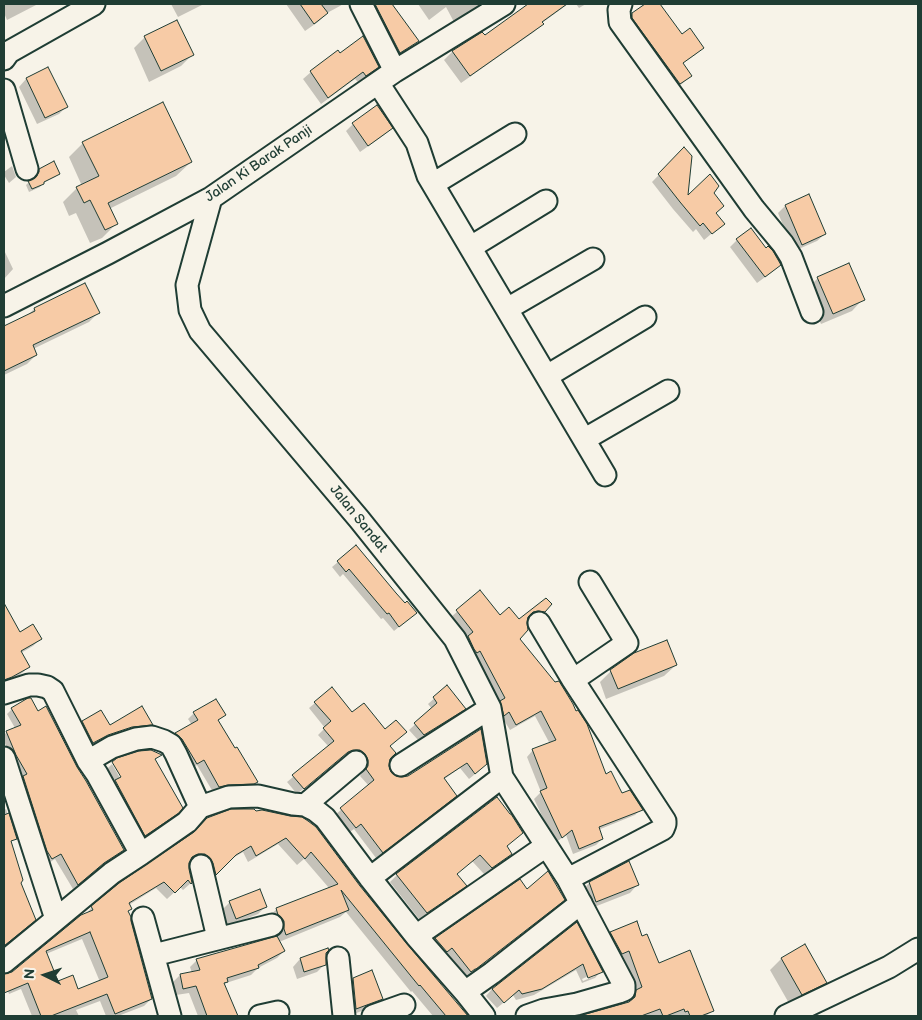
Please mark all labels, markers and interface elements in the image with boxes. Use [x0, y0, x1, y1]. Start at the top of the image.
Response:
street label: Jalan Ki Barak Panji [202, 122, 316, 206]
street label: Jalan Sandat [326, 482, 390, 556]
north arrow [20, 950, 70, 1000]
text: N [21, 968, 38, 980]

